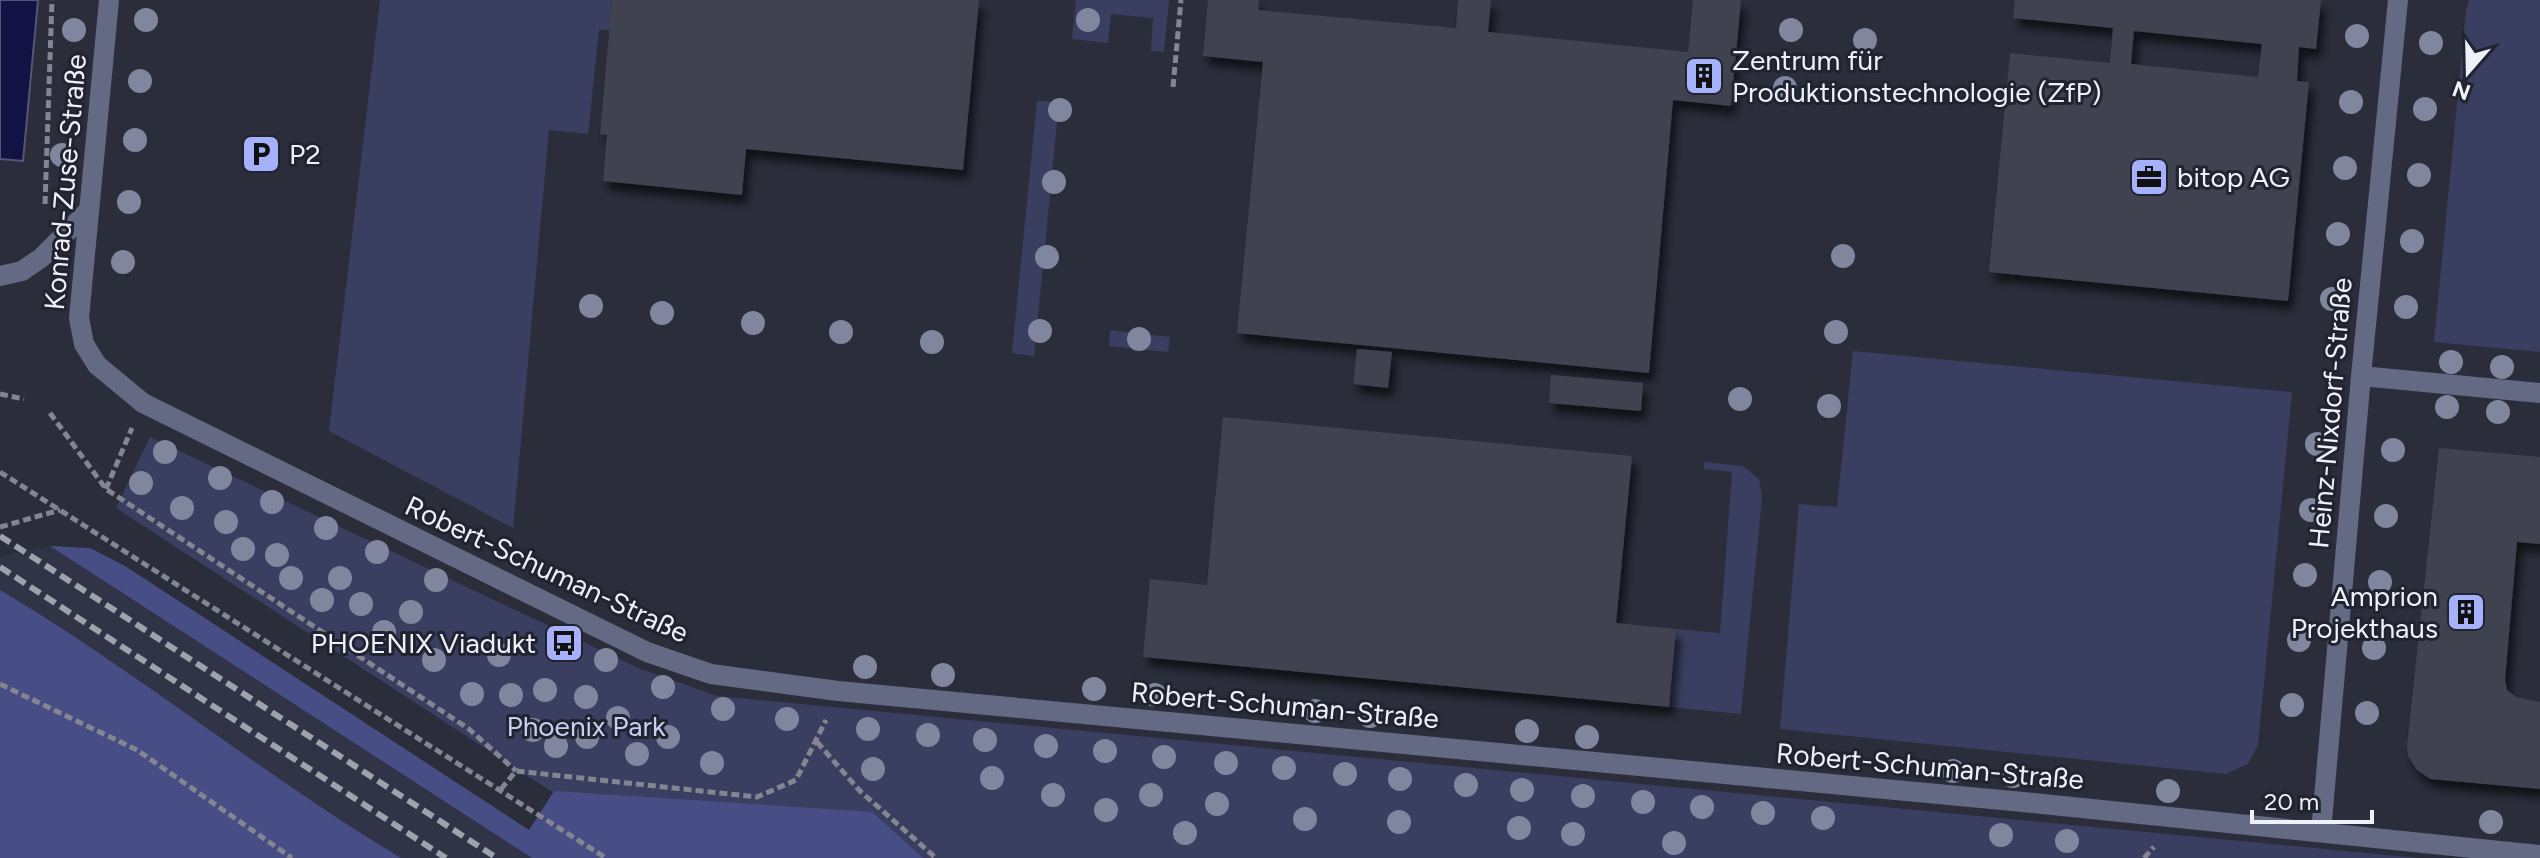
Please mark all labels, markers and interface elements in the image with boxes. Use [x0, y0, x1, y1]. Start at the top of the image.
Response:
north arrow [2428, 32, 2508, 112]
place label: Zentrum für Produktionstechnologie (ZfP) [1732, 43, 2102, 109]
street label: Konrad-Zuse-Straße [37, 53, 93, 311]
building icon: Zentrum für Produktionstechnologie (ZfP) [1683, 55, 1725, 97]
text: N [2449, 75, 2474, 106]
parking icon: P2 [240, 133, 282, 175]
place label: P2 [289, 137, 321, 171]
office icon: bitop AG [2128, 156, 2170, 198]
place label: bitop AG [2177, 160, 2290, 194]
street label: Heinz-Nixdorf-Straße [2301, 276, 2359, 550]
street label: Robert-Schuman-Straße [400, 488, 694, 650]
place label: Amprion Projekthaus [2291, 579, 2438, 645]
building icon: Amprion Projekthaus [2445, 591, 2487, 633]
bus stop icon: PHOENIX Viadukt [543, 622, 585, 664]
place label: PHOENIX Viadukt [311, 626, 536, 660]
street label: Robert-Schuman-Straße [1130, 675, 1440, 735]
park label: Phoenix Park [507, 709, 666, 743]
street label: Robert-Schuman-Straße [1775, 736, 2085, 796]
scale bar [2252, 774, 2372, 824]
text: 20 m [2264, 787, 2319, 816]

